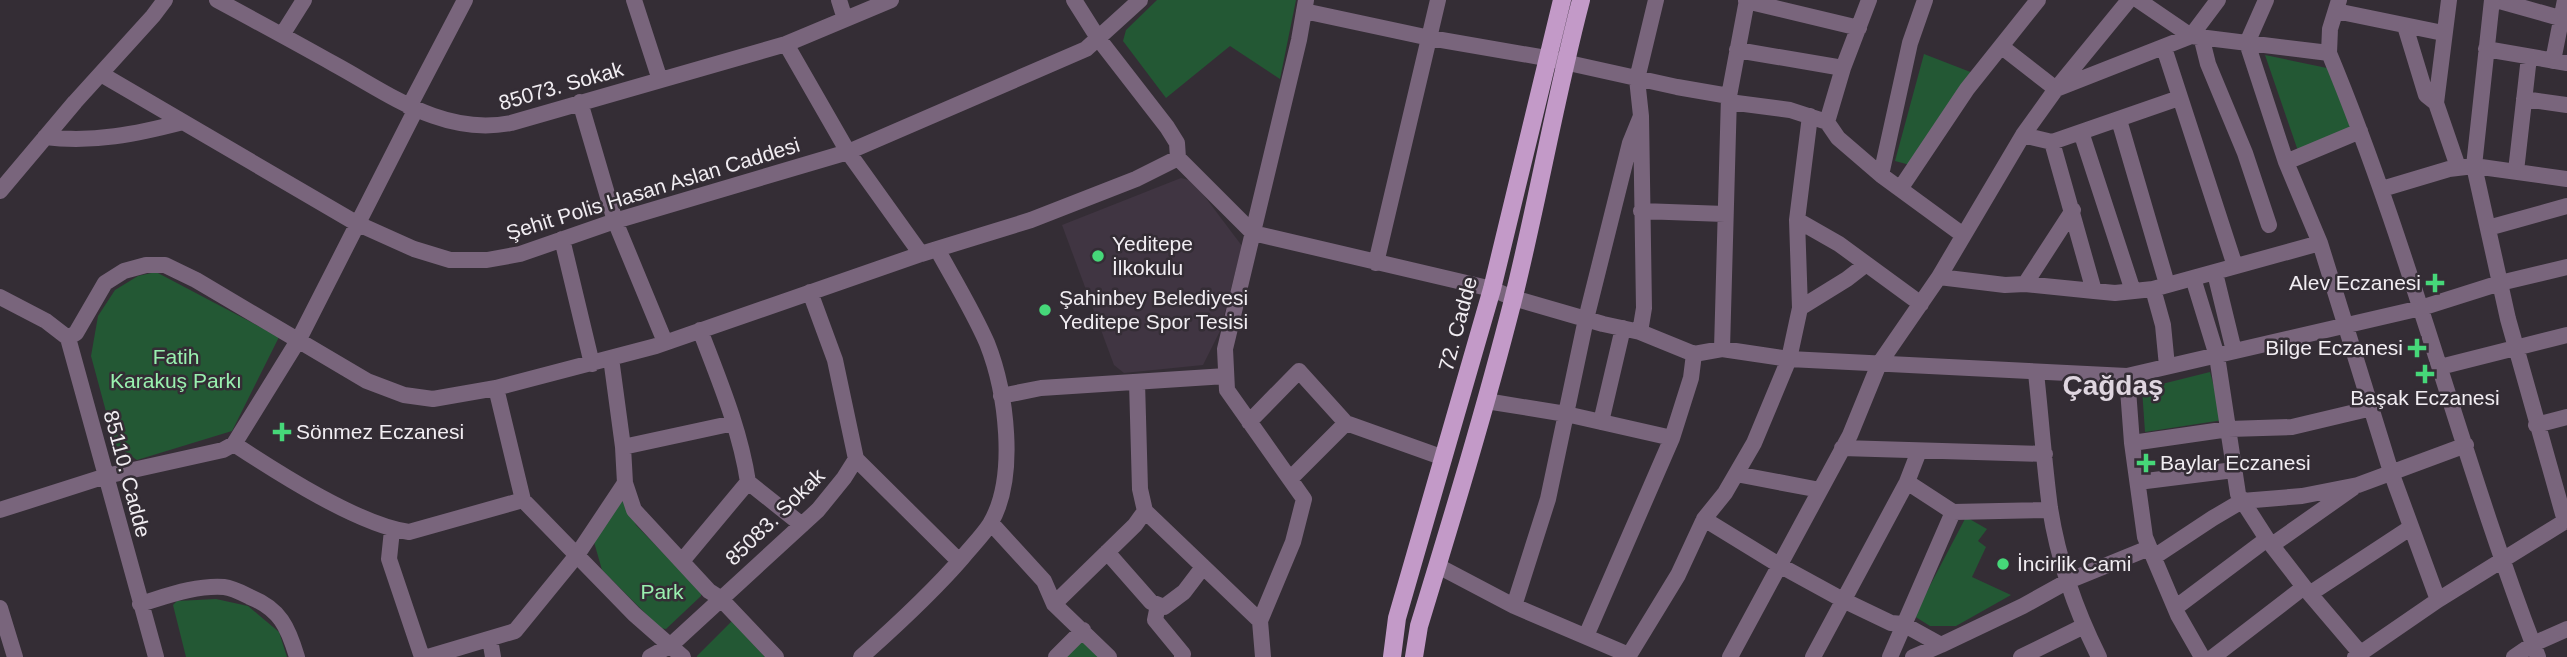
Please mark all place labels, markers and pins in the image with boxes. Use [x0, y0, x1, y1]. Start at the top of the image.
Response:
place label: Yeditepe İlkokulu [1112, 232, 1193, 279]
marker: Yeditepe İlkokulu [1090, 248, 1106, 264]
place label: Alev Eczanesi [2289, 271, 2421, 294]
marker: Alev Eczanesi [2427, 275, 2443, 291]
place label: Şahinbey Belediyesi Yeditepe Spor Tesisi [1059, 286, 1248, 333]
marker: Şahinbey Belediyesi Yeditepe Spor Tesisi [1037, 302, 1053, 318]
place label: Bilge Eczanesi [2265, 336, 2403, 359]
marker: Bilge Eczanesi [2409, 340, 2425, 356]
marker: Başak Eczanesi [2417, 366, 2433, 382]
place label: Başak Eczanesi [2350, 386, 2500, 409]
place label: Sönmez Eczanesi [296, 420, 464, 443]
marker: Sönmez Eczanesi [274, 424, 290, 440]
place label: Baylar Eczanesi [2160, 451, 2311, 474]
marker: Baylar Eczanesi [2138, 455, 2154, 471]
place label: İncirlik Cami [2017, 552, 2131, 575]
marker: İncirlik Cami [1995, 556, 2011, 572]

